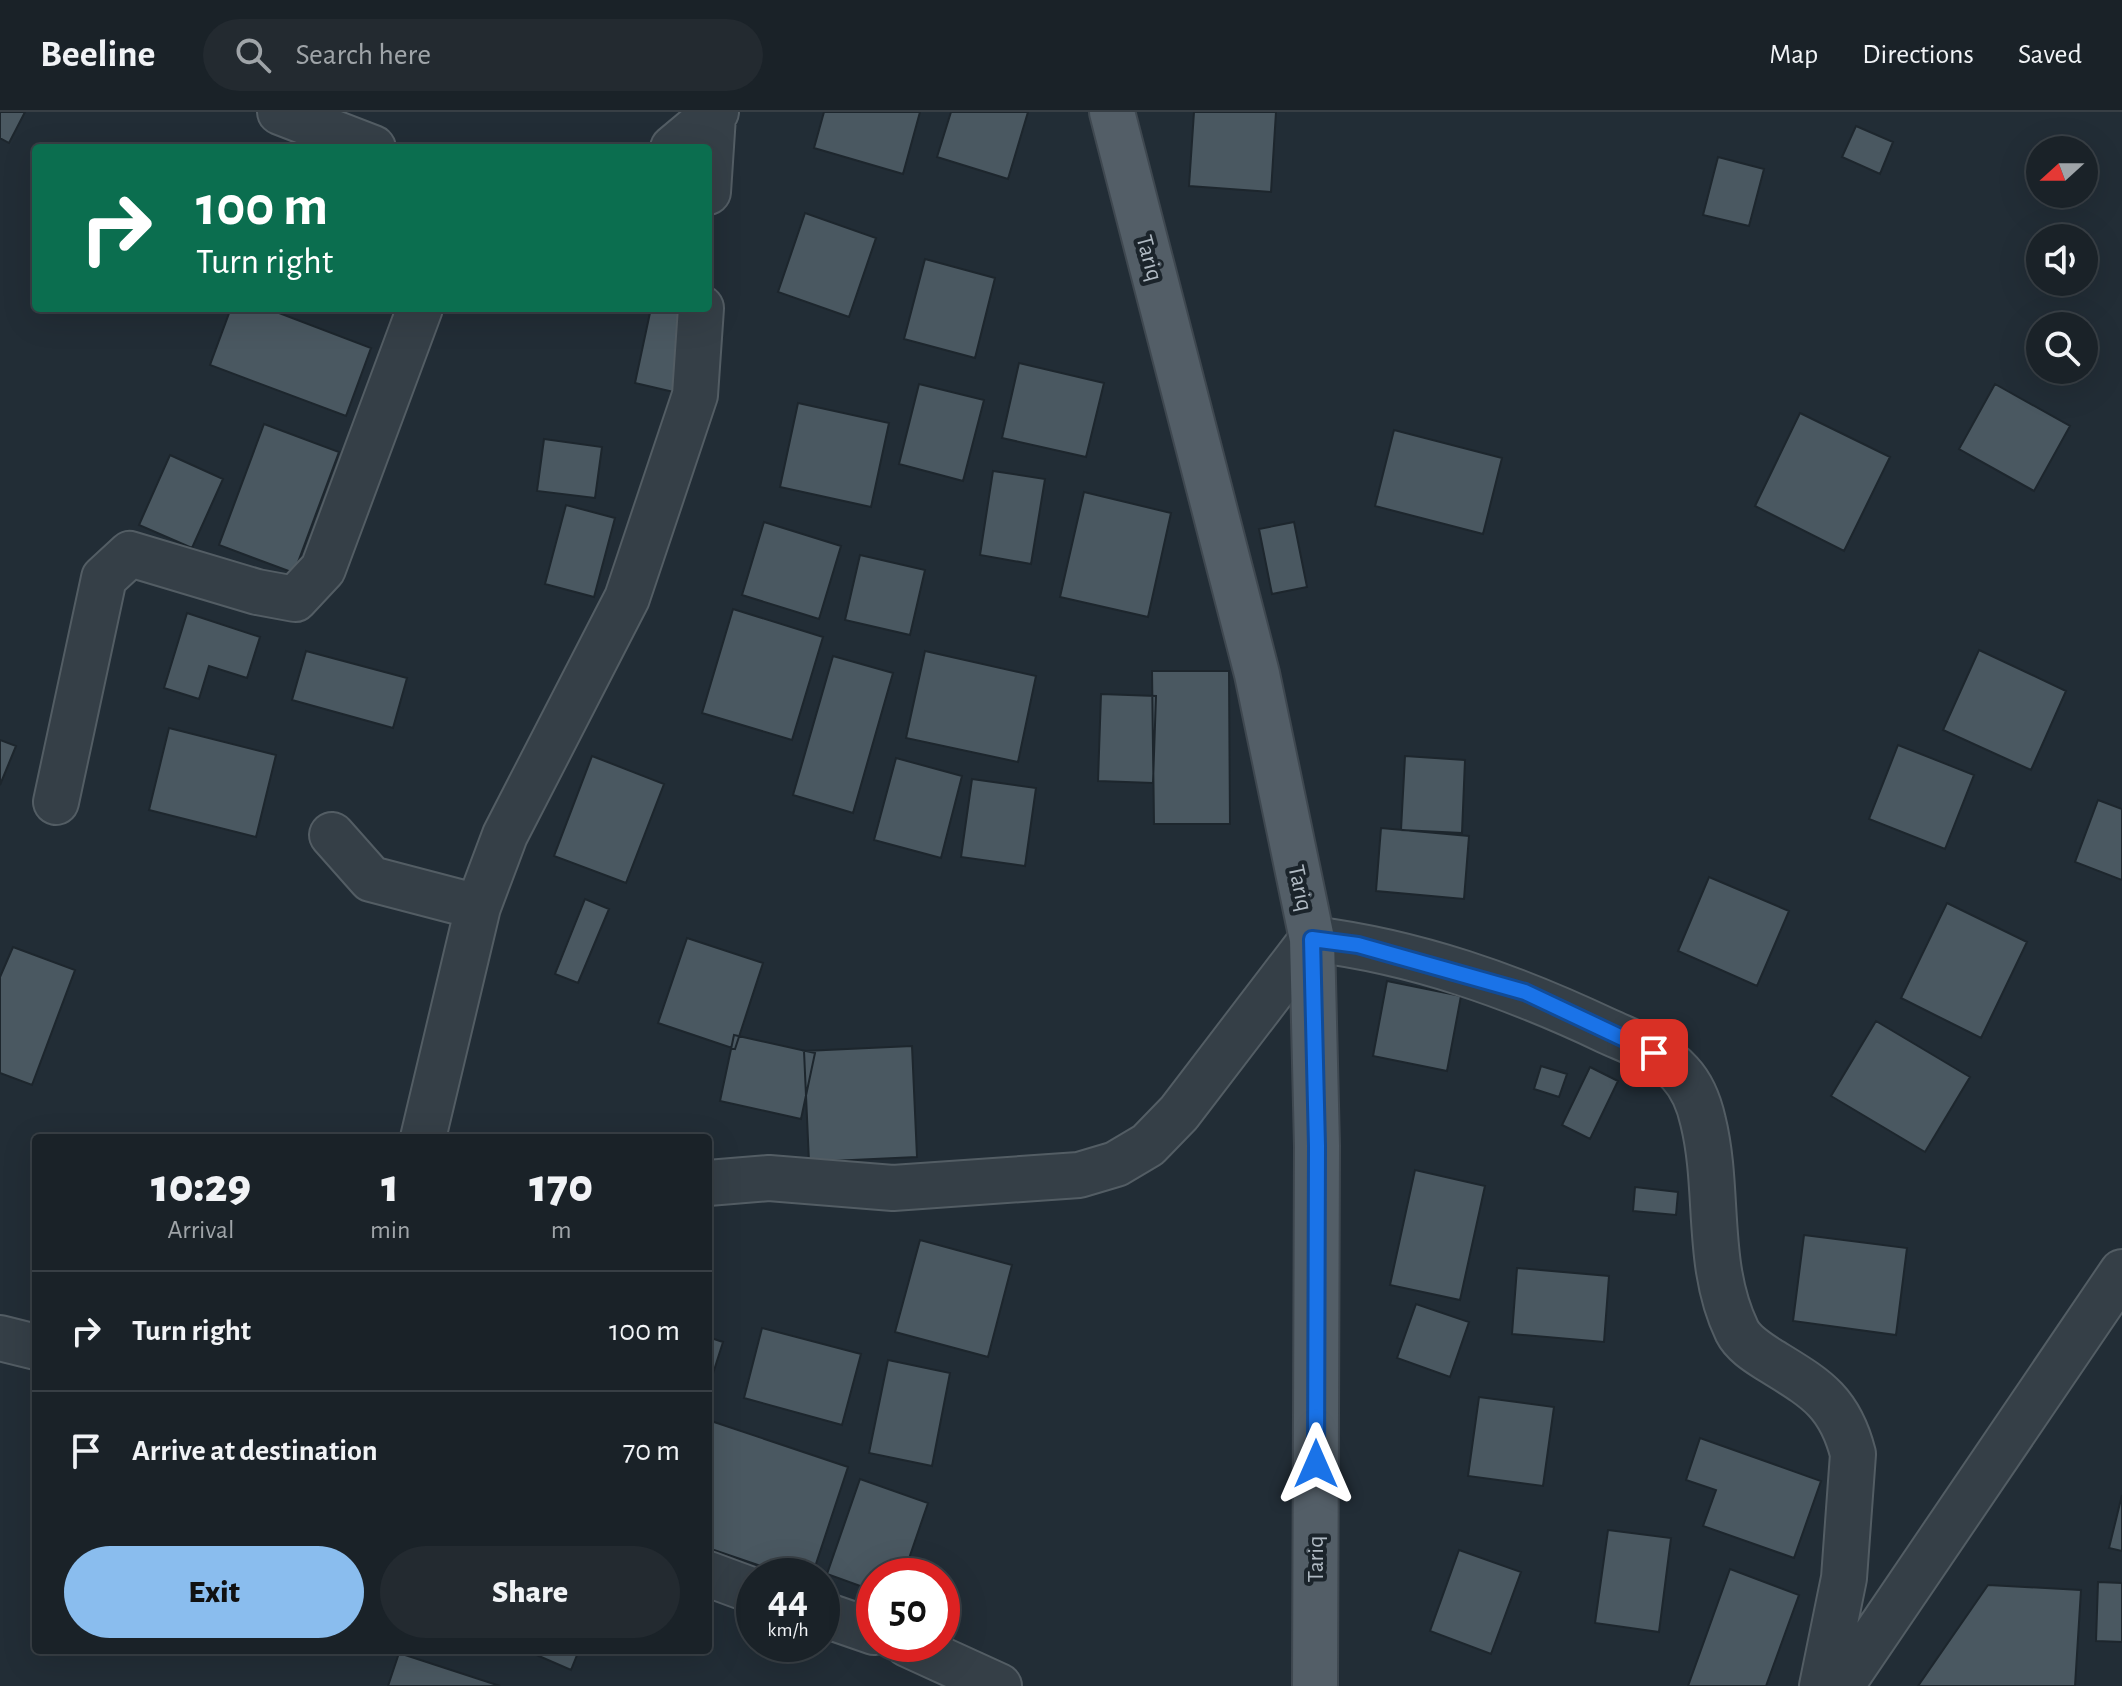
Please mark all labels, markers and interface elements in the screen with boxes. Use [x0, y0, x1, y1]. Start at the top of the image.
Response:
search box [203, 19, 763, 91]
icon: search [231, 33, 275, 77]
text: Beeline [40, 36, 155, 74]
text: Search here [295, 40, 431, 70]
text: Map [1769, 41, 1818, 69]
text: Directions [1862, 41, 1974, 69]
text: Saved [2018, 41, 2082, 69]
north arrow [2026, 136, 2098, 208]
map controls [2026, 136, 2098, 384]
icon: right [64, 176, 168, 280]
text: 100 m [196, 179, 328, 235]
button: sound [2026, 224, 2098, 296]
street label: Tariq [1131, 233, 1167, 284]
text: Turn right [196, 244, 333, 280]
button: search [2026, 312, 2098, 384]
street label: Tariq [1283, 863, 1317, 914]
pin [1620, 1019, 1688, 1087]
icon: arrive [1632, 1031, 1676, 1075]
text: 10:29 [151, 1163, 251, 1211]
text: 1 [381, 1163, 399, 1211]
text: 170 [529, 1163, 593, 1211]
text: Arrival [168, 1217, 234, 1243]
text: min [370, 1217, 410, 1243]
text: m [551, 1217, 572, 1243]
icon: right [64, 1309, 108, 1353]
text: Turn right [132, 1316, 251, 1346]
text: 100 m [609, 1316, 680, 1346]
position arrow [1274, 1422, 1358, 1506]
icon: arrive [64, 1429, 108, 1473]
text: Arrive at destination [132, 1436, 378, 1466]
text: 70 m [623, 1436, 680, 1466]
street label: Tariq [1304, 1536, 1328, 1582]
button: Exit [64, 1546, 364, 1638]
button: Share [380, 1546, 680, 1638]
speed limit sign: 50 [856, 1558, 960, 1662]
text: 44 [768, 1580, 808, 1620]
text: km/h [767, 1620, 809, 1640]

